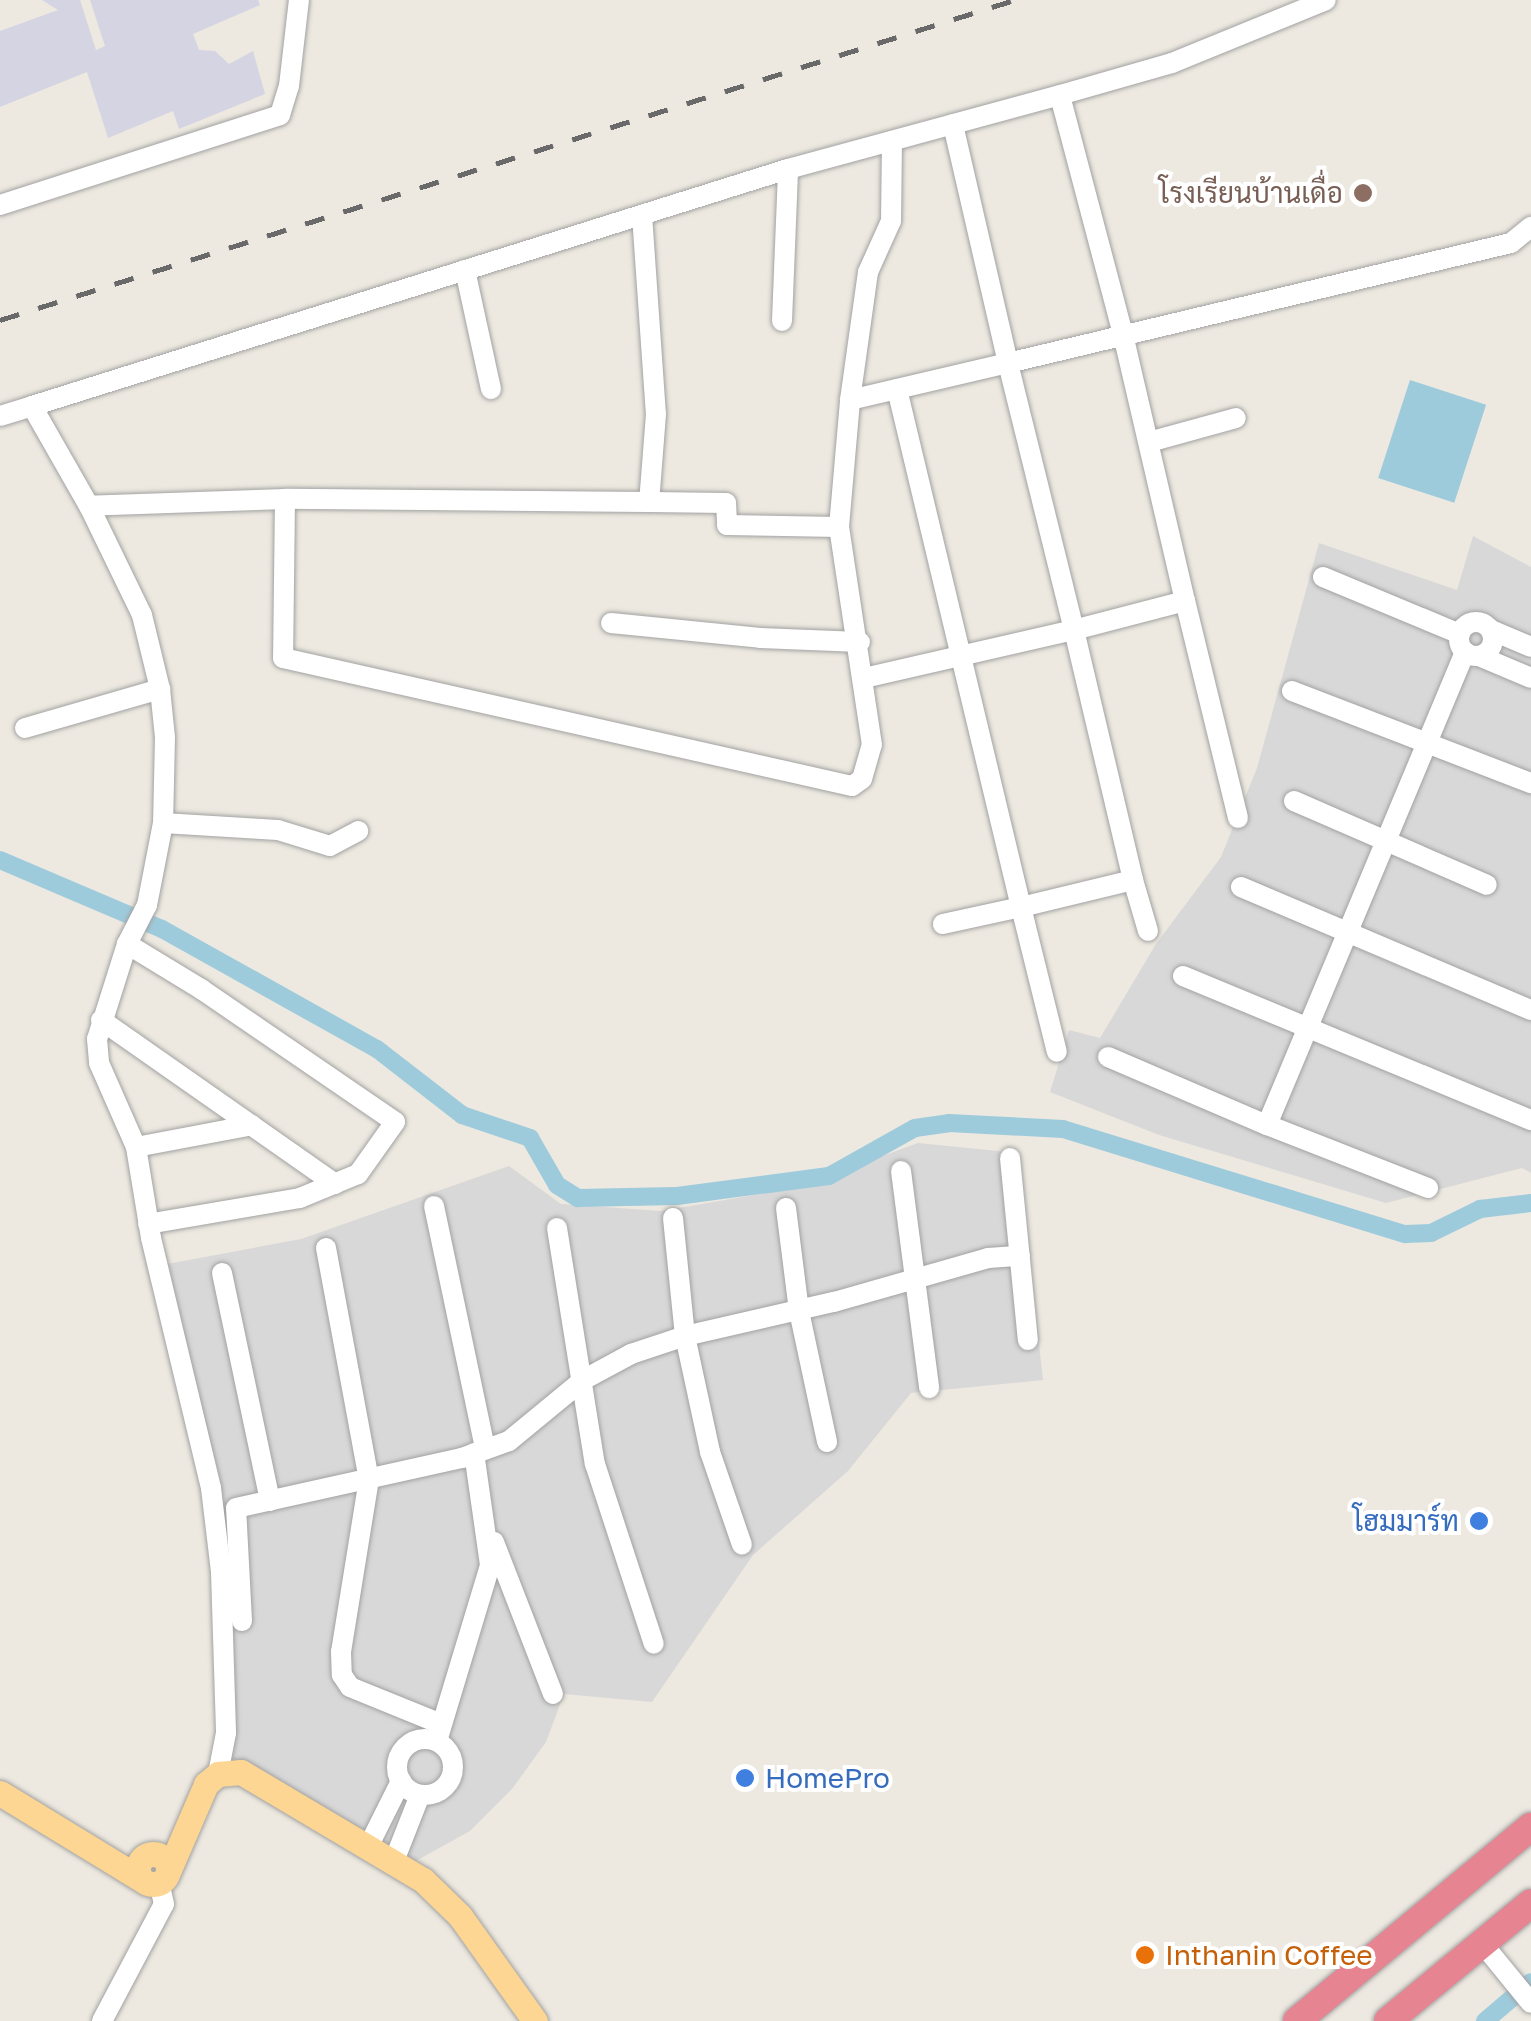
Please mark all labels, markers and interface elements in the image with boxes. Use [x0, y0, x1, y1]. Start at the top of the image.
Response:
place label: โรงเรียนบ้านเดื่อ [1159, 176, 1343, 210]
marker: โรงเรียนบ้านเดื่อ [1352, 182, 1374, 204]
place label: โฮมมาร์ท [1353, 1504, 1459, 1538]
marker: โฮมมาร์ท [1468, 1510, 1490, 1532]
place label: HomePro [765, 1761, 890, 1795]
marker: HomePro [734, 1767, 756, 1789]
place label: Inthanin Coffee [1165, 1938, 1372, 1972]
marker: Inthanin Coffee [1134, 1944, 1156, 1966]

